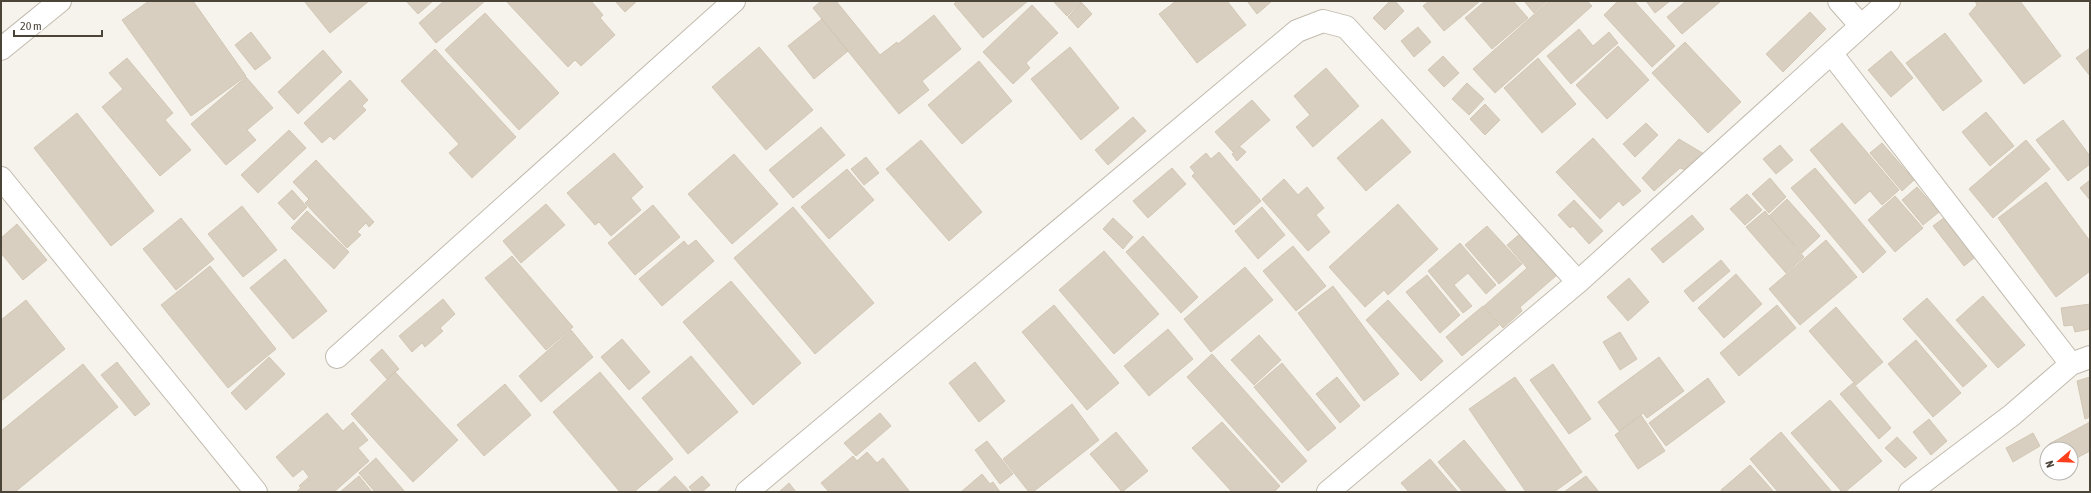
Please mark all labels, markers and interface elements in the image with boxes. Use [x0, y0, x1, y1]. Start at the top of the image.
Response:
scale bar [14, 12, 102, 38]
text: 20 m [20, 19, 42, 33]
north arrow [2039, 441, 2079, 481]
text: N [2043, 459, 2056, 469]

